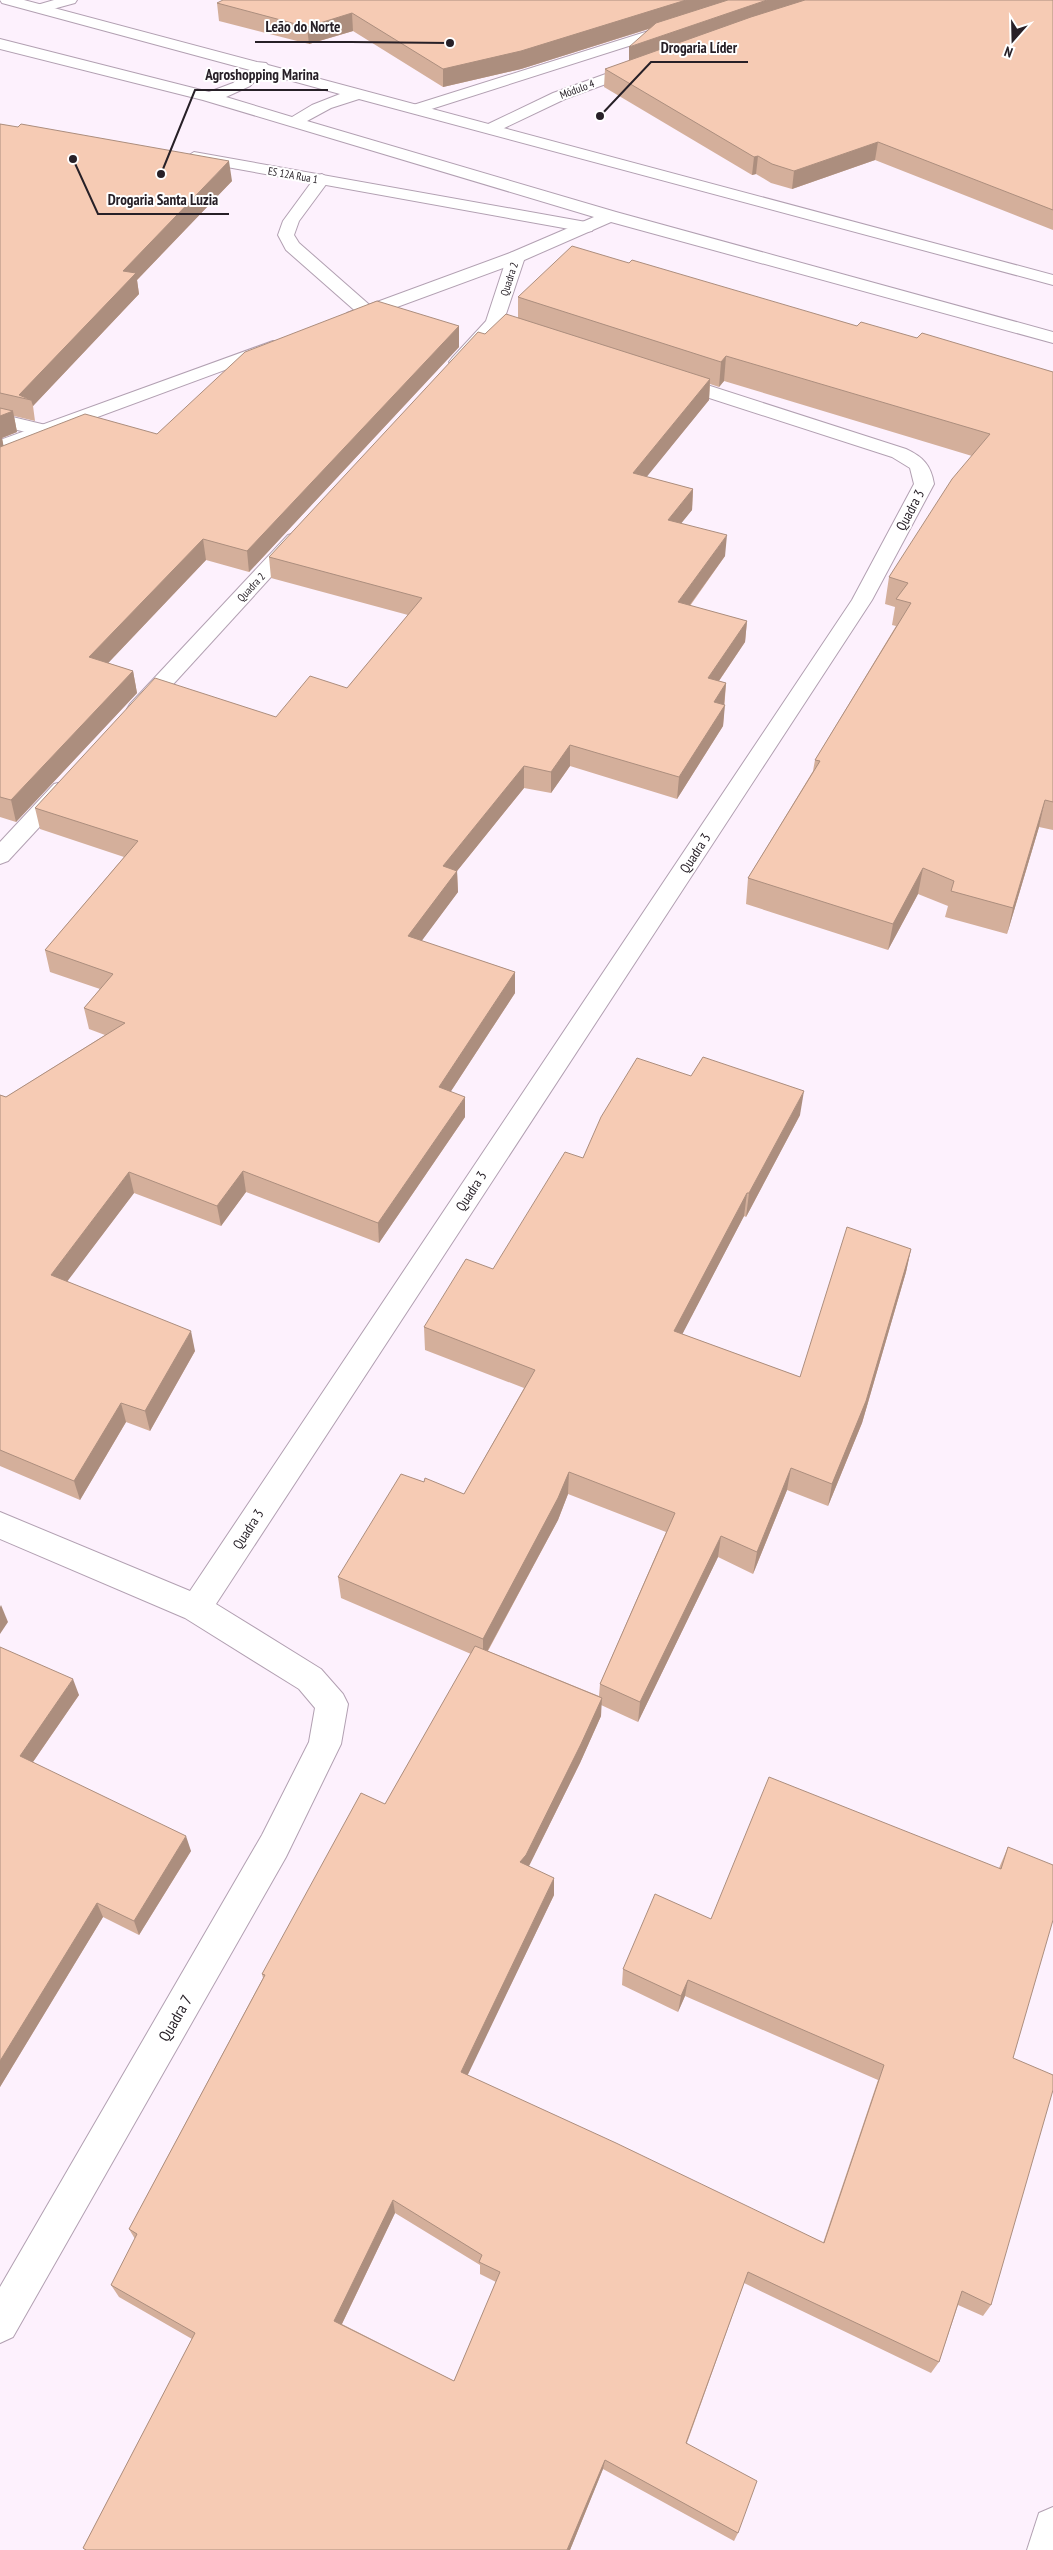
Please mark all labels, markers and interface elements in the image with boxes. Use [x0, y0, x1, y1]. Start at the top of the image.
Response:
callout: Leão do Norte [255, 12, 351, 42]
north arrow [988, 15, 1038, 65]
text: Leão do Norte [265, 17, 341, 36]
callout: Drogaria Líder [651, 32, 748, 62]
text: Drogaria Líder [661, 38, 738, 57]
text: N [1002, 42, 1015, 62]
callout: Agroshopping Marina [195, 60, 328, 90]
text: Agroshopping Marina [204, 65, 319, 84]
street label: Módulo 4 [558, 76, 596, 102]
street label: ES 12A Rua 1 [267, 164, 319, 186]
callout: Drogaria Santa Luzia [98, 184, 229, 214]
text: Drogaria Santa Luzia [108, 190, 218, 209]
street label: Quadra 2 [497, 260, 521, 298]
street label: Quadra 3 [892, 486, 928, 534]
street label: Quadra 2 [234, 570, 268, 604]
street label: Quadra 3 [675, 830, 715, 876]
street label: Quadra 3 [451, 1168, 491, 1214]
street label: Quadra 3 [228, 1506, 268, 1552]
street label: Quadra 7 [154, 1991, 196, 2045]

